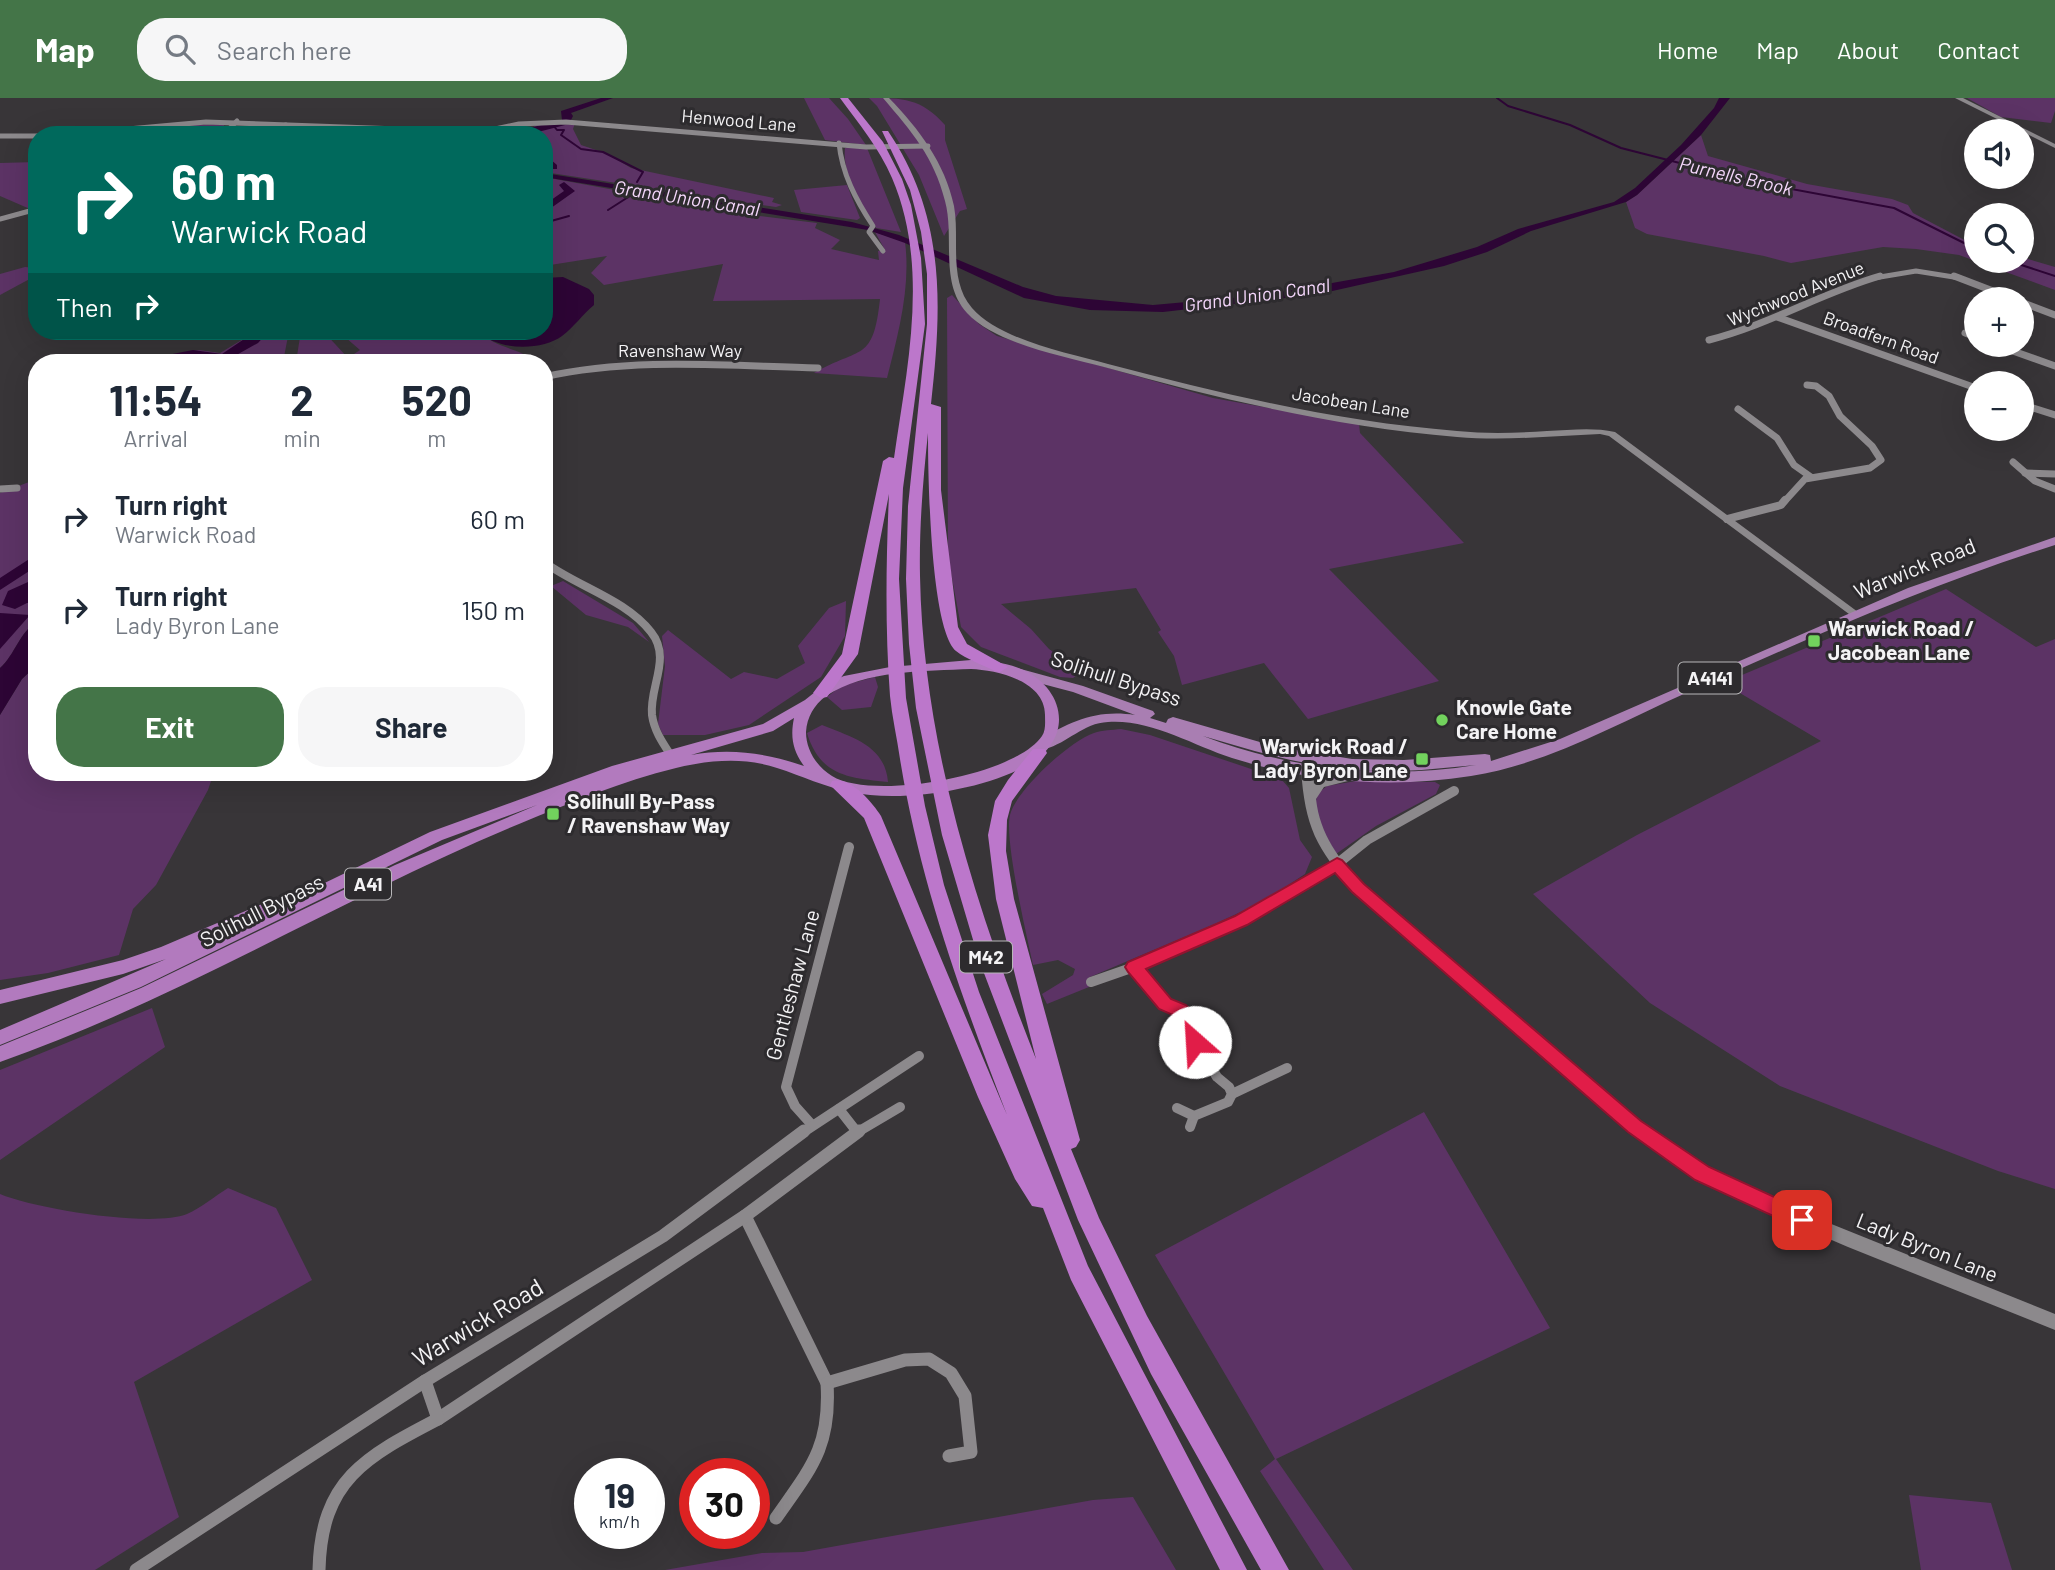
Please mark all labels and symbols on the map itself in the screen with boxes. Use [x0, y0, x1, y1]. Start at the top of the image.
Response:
street label: Henwood Lane [681, 104, 797, 136]
water label: Purnells Brook [1677, 151, 1796, 200]
water label: Grand Union Canal [613, 175, 762, 220]
street label: Wychwood Avenue [1724, 256, 1867, 331]
water label: Grand Union Canal [1183, 273, 1332, 316]
street label: Broadfern Road [1821, 306, 1942, 368]
street label: Ravenshaw Way [618, 339, 742, 361]
street label: Jacobean Lane [1291, 382, 1412, 422]
street label: Warwick Road [1850, 532, 1979, 603]
place label: Warwick Road / Jacobean Lane [1828, 615, 1975, 664]
marker: Warwick Road / Jacobean Lane [1806, 633, 1822, 649]
street label: Solihull Bypass [1048, 645, 1185, 710]
road number: A4141 [1678, 663, 1742, 694]
place label: Knowle Gate Care Home [1456, 694, 1572, 743]
marker: Knowle Gate Care Home [1434, 712, 1450, 728]
place label: Warwick Road / Lady Byron Lane [1254, 733, 1408, 782]
marker: Warwick Road / Lady Byron Lane [1414, 751, 1430, 767]
place label: Solihull By-Pass / Ravenshaw Way [567, 788, 730, 837]
marker: Solihull By-Pass / Ravenshaw Way [545, 806, 561, 822]
street label: Solihull Bypass [195, 868, 327, 952]
road number: A41 [345, 869, 391, 900]
street label: Gentleshaw Lane [759, 906, 824, 1063]
road number: M42 [960, 942, 1012, 972]
position arrow [1158, 1005, 1232, 1079]
pin [1772, 1190, 1832, 1250]
street label: Lady Byron Lane [1853, 1207, 2002, 1286]
street label: Warwick Road [407, 1271, 548, 1372]
speed limit sign: 30 [679, 1458, 770, 1549]

